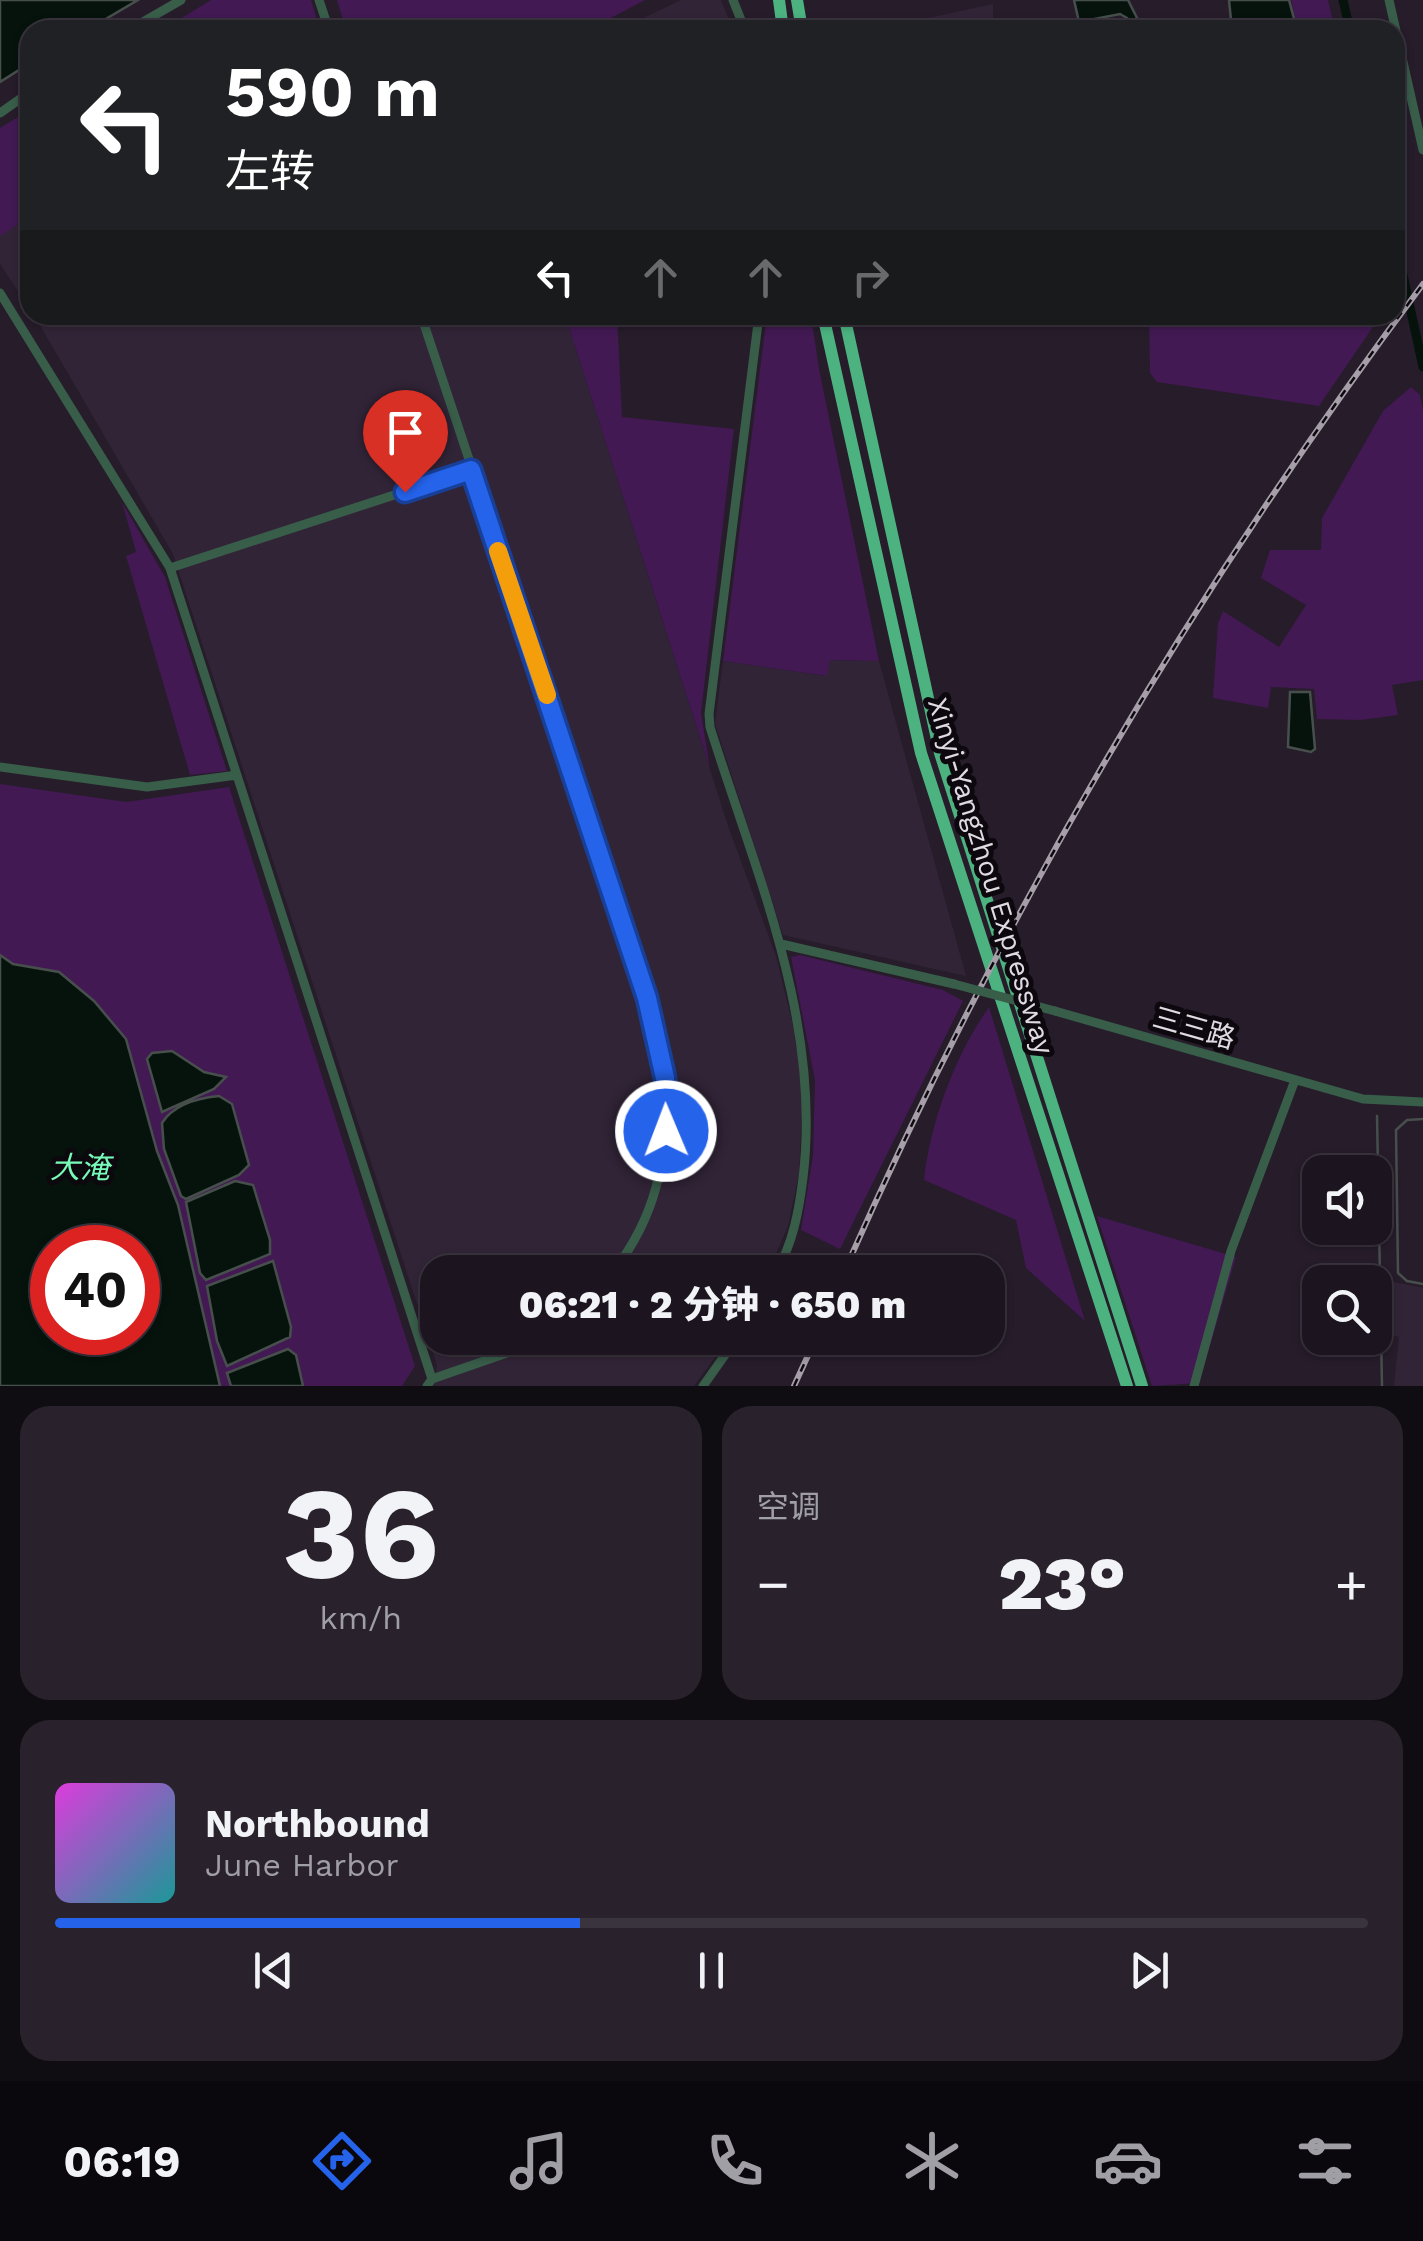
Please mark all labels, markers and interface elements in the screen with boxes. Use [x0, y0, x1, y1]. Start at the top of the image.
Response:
text: 590 m [225, 51, 440, 133]
icon: left [60, 60, 190, 190]
text: 左转 [225, 145, 315, 198]
icon: left [528, 250, 583, 305]
icon: ahead [633, 250, 688, 305]
icon: ahead [738, 250, 793, 305]
icon: right [843, 250, 898, 305]
pin [363, 390, 448, 493]
icon: arrive [378, 405, 433, 460]
street label: Xinyi-Yangzhou Expressway [921, 694, 1061, 1059]
street label: 三三路 [1149, 1001, 1239, 1055]
position arrow [614, 1079, 718, 1183]
water label: 大淹 [50, 1150, 115, 1185]
map controls [1302, 1155, 1392, 1355]
button: sound [1302, 1155, 1392, 1245]
speed limit sign: 40 [30, 1225, 160, 1355]
button: search [1302, 1265, 1392, 1355]
text: 06:21 · 2 分钟 · 650 m [519, 1283, 906, 1327]
text: 36 [282, 1457, 439, 1610]
text: 空调 [757, 1488, 821, 1526]
text: 23° [998, 1539, 1126, 1627]
text: − [757, 1552, 790, 1616]
text: + [1335, 1552, 1368, 1616]
text: km/h [320, 1599, 402, 1637]
text: Northbound [205, 1802, 430, 1846]
text: June Harbor [205, 1846, 399, 1884]
icon: previous [246, 1943, 301, 1998]
icon: pause [684, 1943, 739, 1998]
icon: next [1122, 1943, 1177, 1998]
icon: directions [307, 2126, 377, 2196]
icon: music [504, 2126, 574, 2196]
icon: phone [700, 2126, 770, 2196]
icon: climate [897, 2126, 967, 2196]
icon: car [1093, 2126, 1163, 2196]
icon: filters [1290, 2126, 1360, 2196]
text: 06:19 [63, 2135, 181, 2188]

